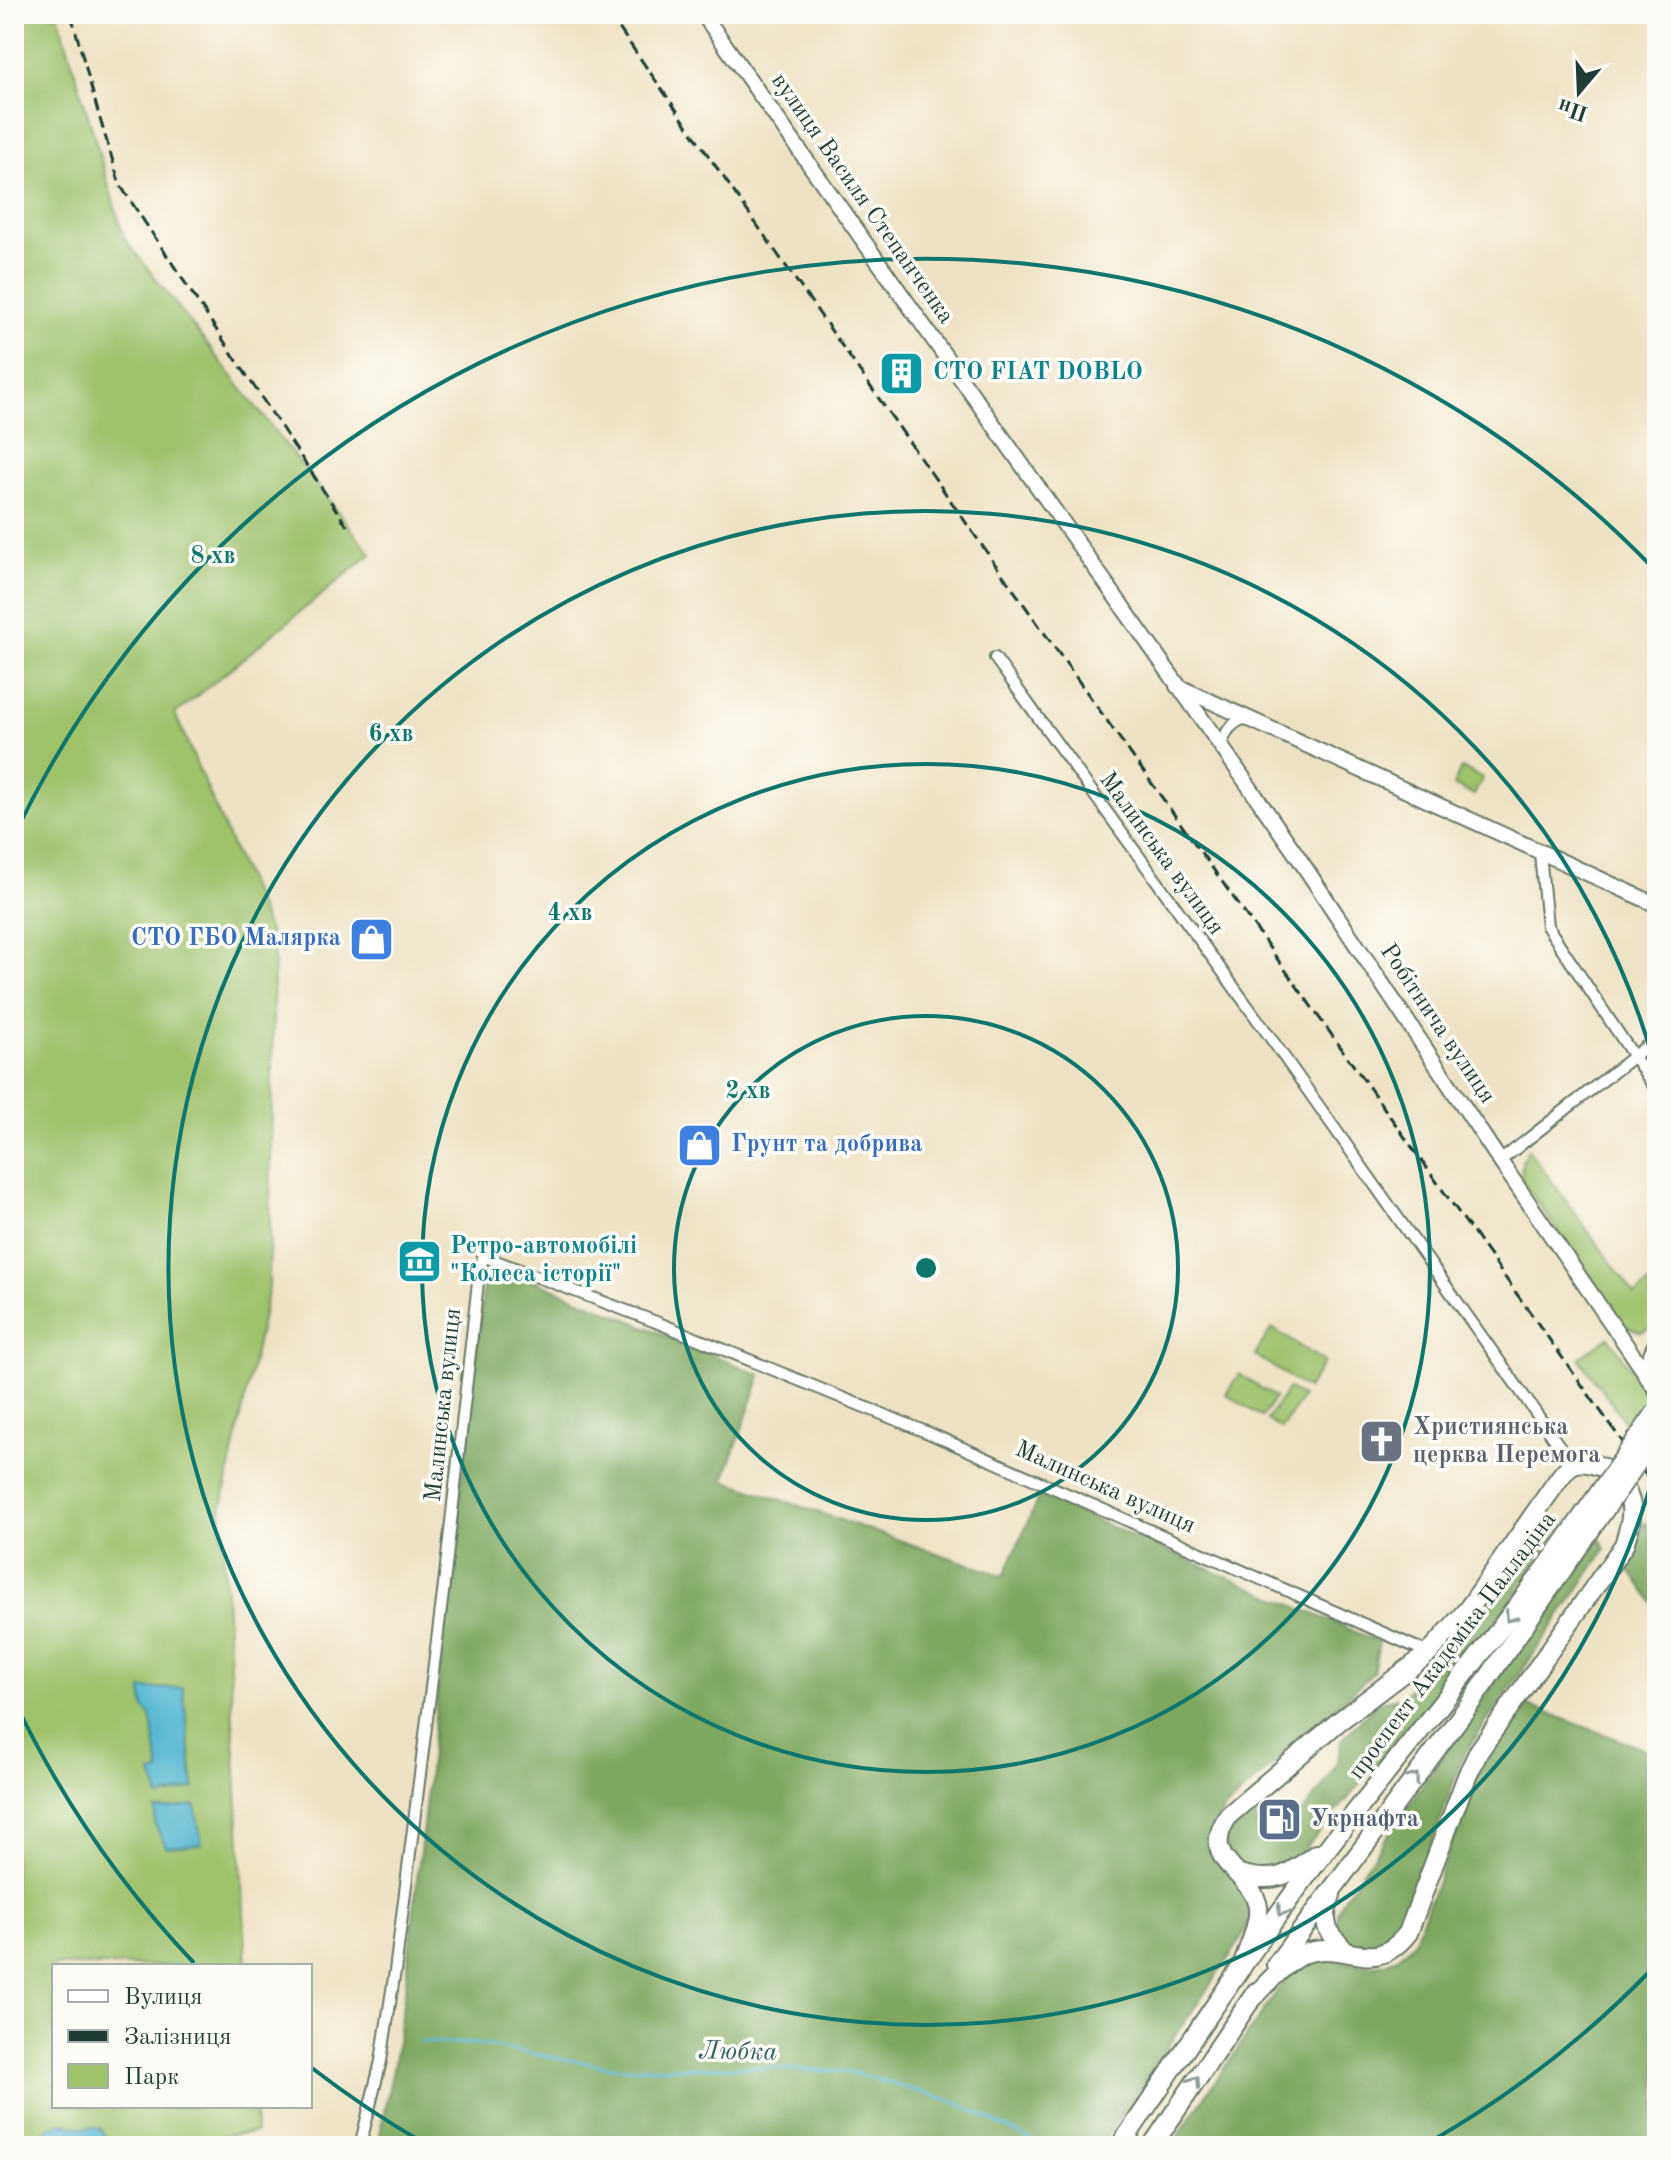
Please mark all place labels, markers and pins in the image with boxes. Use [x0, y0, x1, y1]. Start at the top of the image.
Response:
building icon: СТО FIAT DOBLO [878, 349, 926, 397]
place label: СТО FIAT DOBLO [933, 361, 1143, 385]
shop icon: СТО ГБО Малярка [348, 915, 396, 963]
place label: СТО ГБО Малярка [131, 927, 341, 951]
shop icon: Грунт та добрива [676, 1121, 724, 1169]
place label: Грунт та добрива [731, 1133, 922, 1157]
place label: Ретро-автомобілі "Колеса історії" [450, 1235, 637, 1287]
museum icon: Ретро-автомобілі "Колеса історії" [395, 1237, 443, 1285]
centre of rings [912, 1254, 940, 1282]
place label: Християнська церква Перемога [1413, 1416, 1600, 1468]
church icon: Християнська церква Перемога [1358, 1418, 1406, 1466]
fuel station icon: Укрнафта [1255, 1796, 1303, 1844]
place label: Укрнафта [1310, 1808, 1419, 1832]

